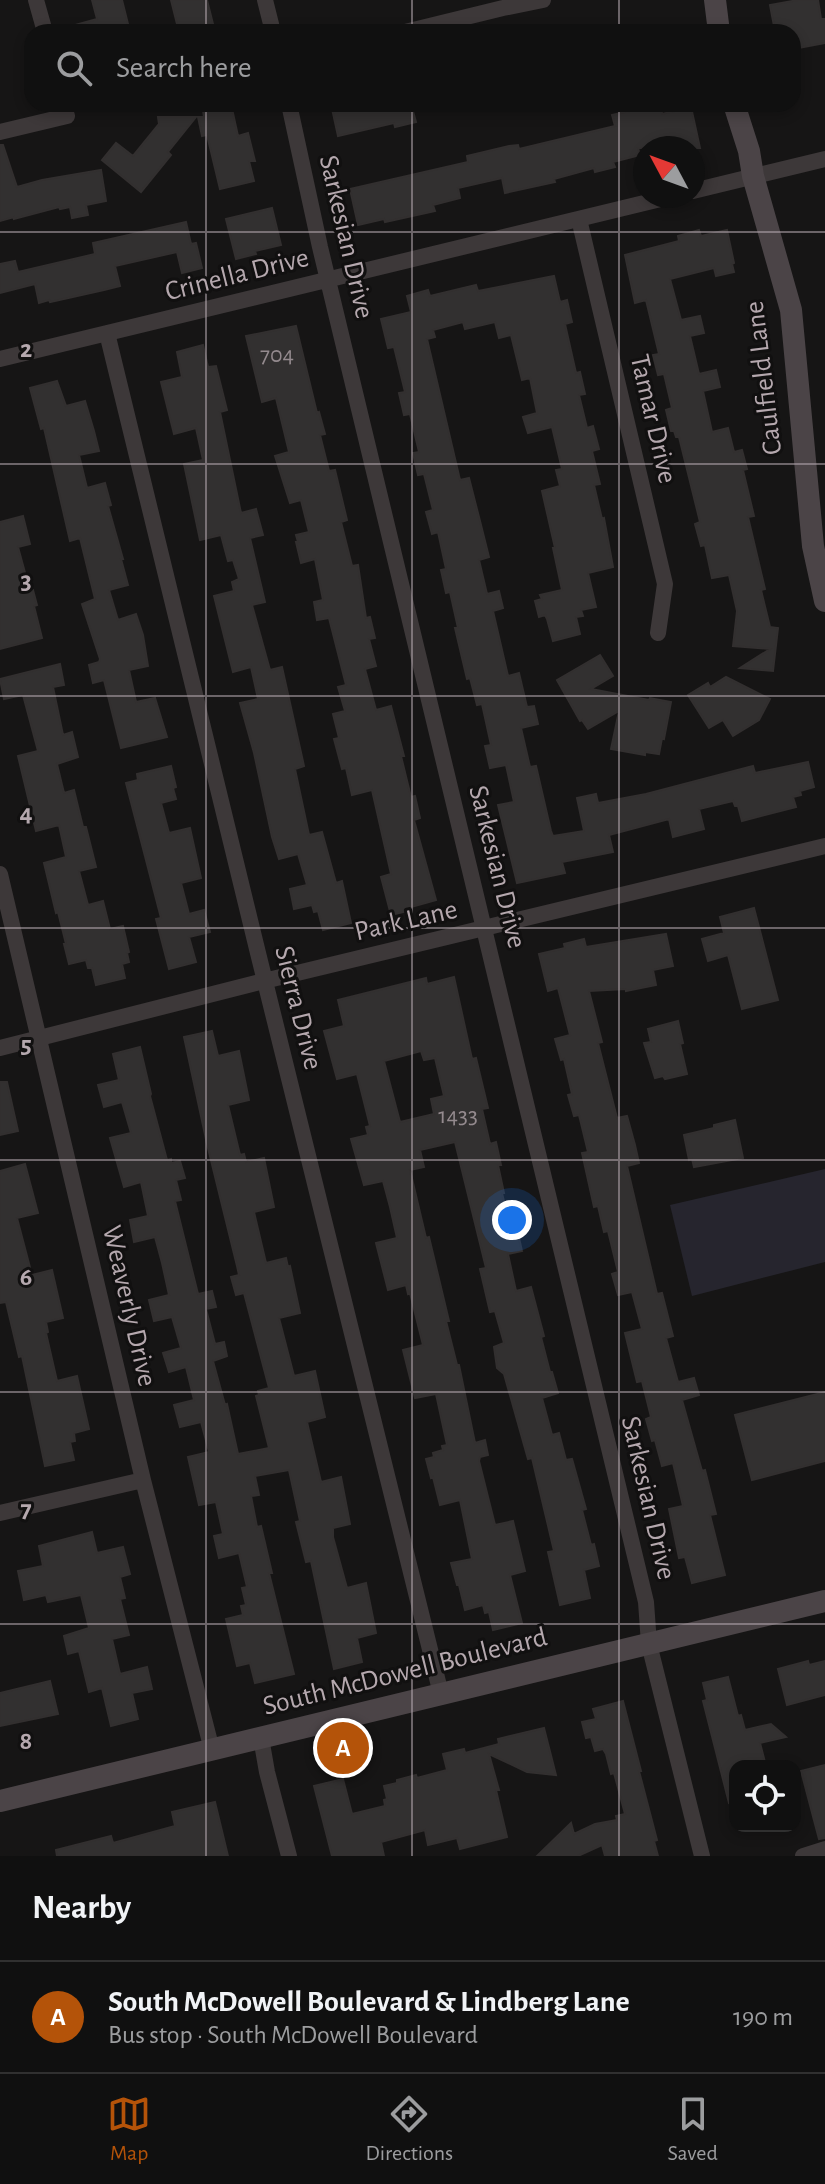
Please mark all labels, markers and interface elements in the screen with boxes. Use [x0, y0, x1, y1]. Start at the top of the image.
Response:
search box [24, 24, 801, 112]
icon: search [52, 46, 96, 90]
text: Search here [116, 53, 252, 83]
north arrow [633, 136, 705, 208]
street label: Sarkesian Drive [314, 153, 378, 321]
street label: Crinella Drive [162, 244, 312, 306]
street label: Caulfield Lane [741, 299, 787, 457]
text: 2 [20, 336, 32, 362]
house number: 704 [260, 343, 294, 367]
street label: Tamar Drive [625, 352, 681, 486]
text: 3 [20, 568, 32, 594]
street label: Sarkesian Drive [463, 783, 531, 951]
text: 4 [19, 800, 33, 826]
street label: Park Lane [352, 896, 460, 946]
street label: Sierra Drive [269, 943, 327, 1073]
text: 5 [20, 1032, 32, 1058]
house number: 1433 [438, 1104, 478, 1128]
your location [492, 1200, 532, 1240]
street label: Weaverly Drive [97, 1223, 161, 1389]
text: 6 [20, 1264, 32, 1290]
street label: Sarkesian Drive [616, 1414, 680, 1582]
text: 7 [20, 1496, 32, 1522]
street label: South McDowell Boulevard [260, 1623, 550, 1721]
pin: A [317, 1718, 369, 1778]
text: 8 [20, 1728, 32, 1754]
map controls [729, 1760, 801, 1832]
button: locate [729, 1760, 801, 1832]
text: Nearby [32, 1891, 131, 1925]
text: South McDowell Boulevard & Lindberg Lane [108, 1987, 630, 2017]
text: A [50, 2004, 66, 2030]
text: 190 m [733, 2004, 793, 2030]
text: Bus stop · South McDowell Boulevard [108, 2022, 478, 2048]
tab: Map [107, 2092, 151, 2166]
tab: Directions [365, 2092, 453, 2166]
tab: Saved [667, 2092, 718, 2166]

